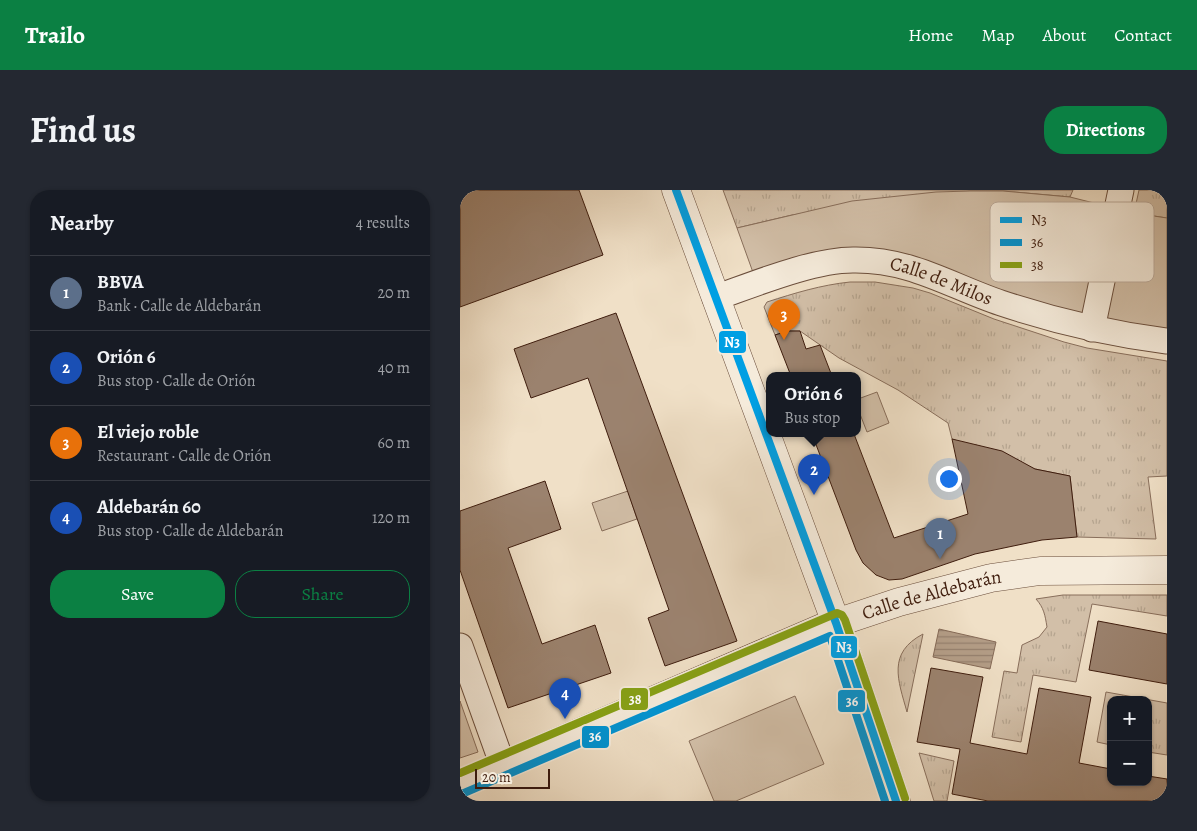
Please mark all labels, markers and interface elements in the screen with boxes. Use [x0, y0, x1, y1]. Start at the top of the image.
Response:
text: Trailo [25, 19, 85, 51]
text: Home [908, 23, 953, 47]
text: Map [981, 23, 1014, 47]
text: About [1042, 23, 1086, 47]
text: Contact [1114, 23, 1172, 47]
text: Find us [30, 106, 136, 154]
button: Directions [1044, 106, 1167, 154]
legend [990, 202, 1154, 282]
text: Nearby [50, 209, 113, 237]
text: N3 [1031, 211, 1047, 230]
text: 4 results [356, 212, 410, 234]
text: 36 [1031, 233, 1043, 252]
street label: Calle de Milos [887, 250, 996, 312]
text: 38 [1031, 256, 1044, 275]
text: BBVA [97, 269, 144, 295]
text: 1 [63, 282, 69, 304]
text: 20 m [377, 282, 410, 304]
text: Bank · Calle de Aldebarán [97, 295, 261, 317]
pin: 3 [768, 299, 800, 340]
line badge: N3 [718, 330, 747, 354]
text: N3 [724, 333, 740, 352]
text: Orión 6 [97, 344, 156, 370]
text: 2 [62, 357, 70, 379]
text: 40 m [378, 357, 410, 379]
text: Bus stop · Calle de Orión [97, 370, 255, 392]
popup [766, 372, 861, 437]
text: Orión 6 [784, 381, 843, 407]
text: Bus stop [784, 407, 840, 429]
text: El viejo roble [97, 419, 199, 445]
text: 3 [63, 432, 69, 454]
text: 60 m [378, 432, 410, 454]
text: Restaurant · Calle de Orión [97, 445, 271, 467]
pin: 2 [798, 454, 830, 495]
your location [936, 466, 962, 492]
text: Aldebarán 60 [97, 494, 201, 520]
text: 4 [62, 507, 70, 529]
text: 120 m [372, 507, 410, 529]
pin: 1 [924, 518, 956, 559]
text: Bus stop · Calle de Aldebarán [97, 520, 283, 542]
street label: Calle de Aldebarán [858, 564, 1003, 626]
button: Save [50, 570, 225, 618]
button: Share [235, 570, 410, 618]
line badge: N3 [830, 635, 858, 659]
text: N3 [836, 638, 852, 657]
pin: 4 [549, 678, 581, 719]
line badge: 38 [620, 687, 649, 711]
line badge: 36 [837, 689, 866, 713]
text: 38 [629, 690, 642, 709]
text: 36 [846, 692, 859, 711]
map controls [1107, 696, 1152, 786]
button: + [1107, 696, 1152, 741]
line badge: 36 [581, 725, 610, 749]
text: 36 [589, 727, 602, 746]
button: − [1107, 741, 1152, 786]
scale bar [475, 766, 550, 789]
text: 20 m [482, 768, 511, 787]

